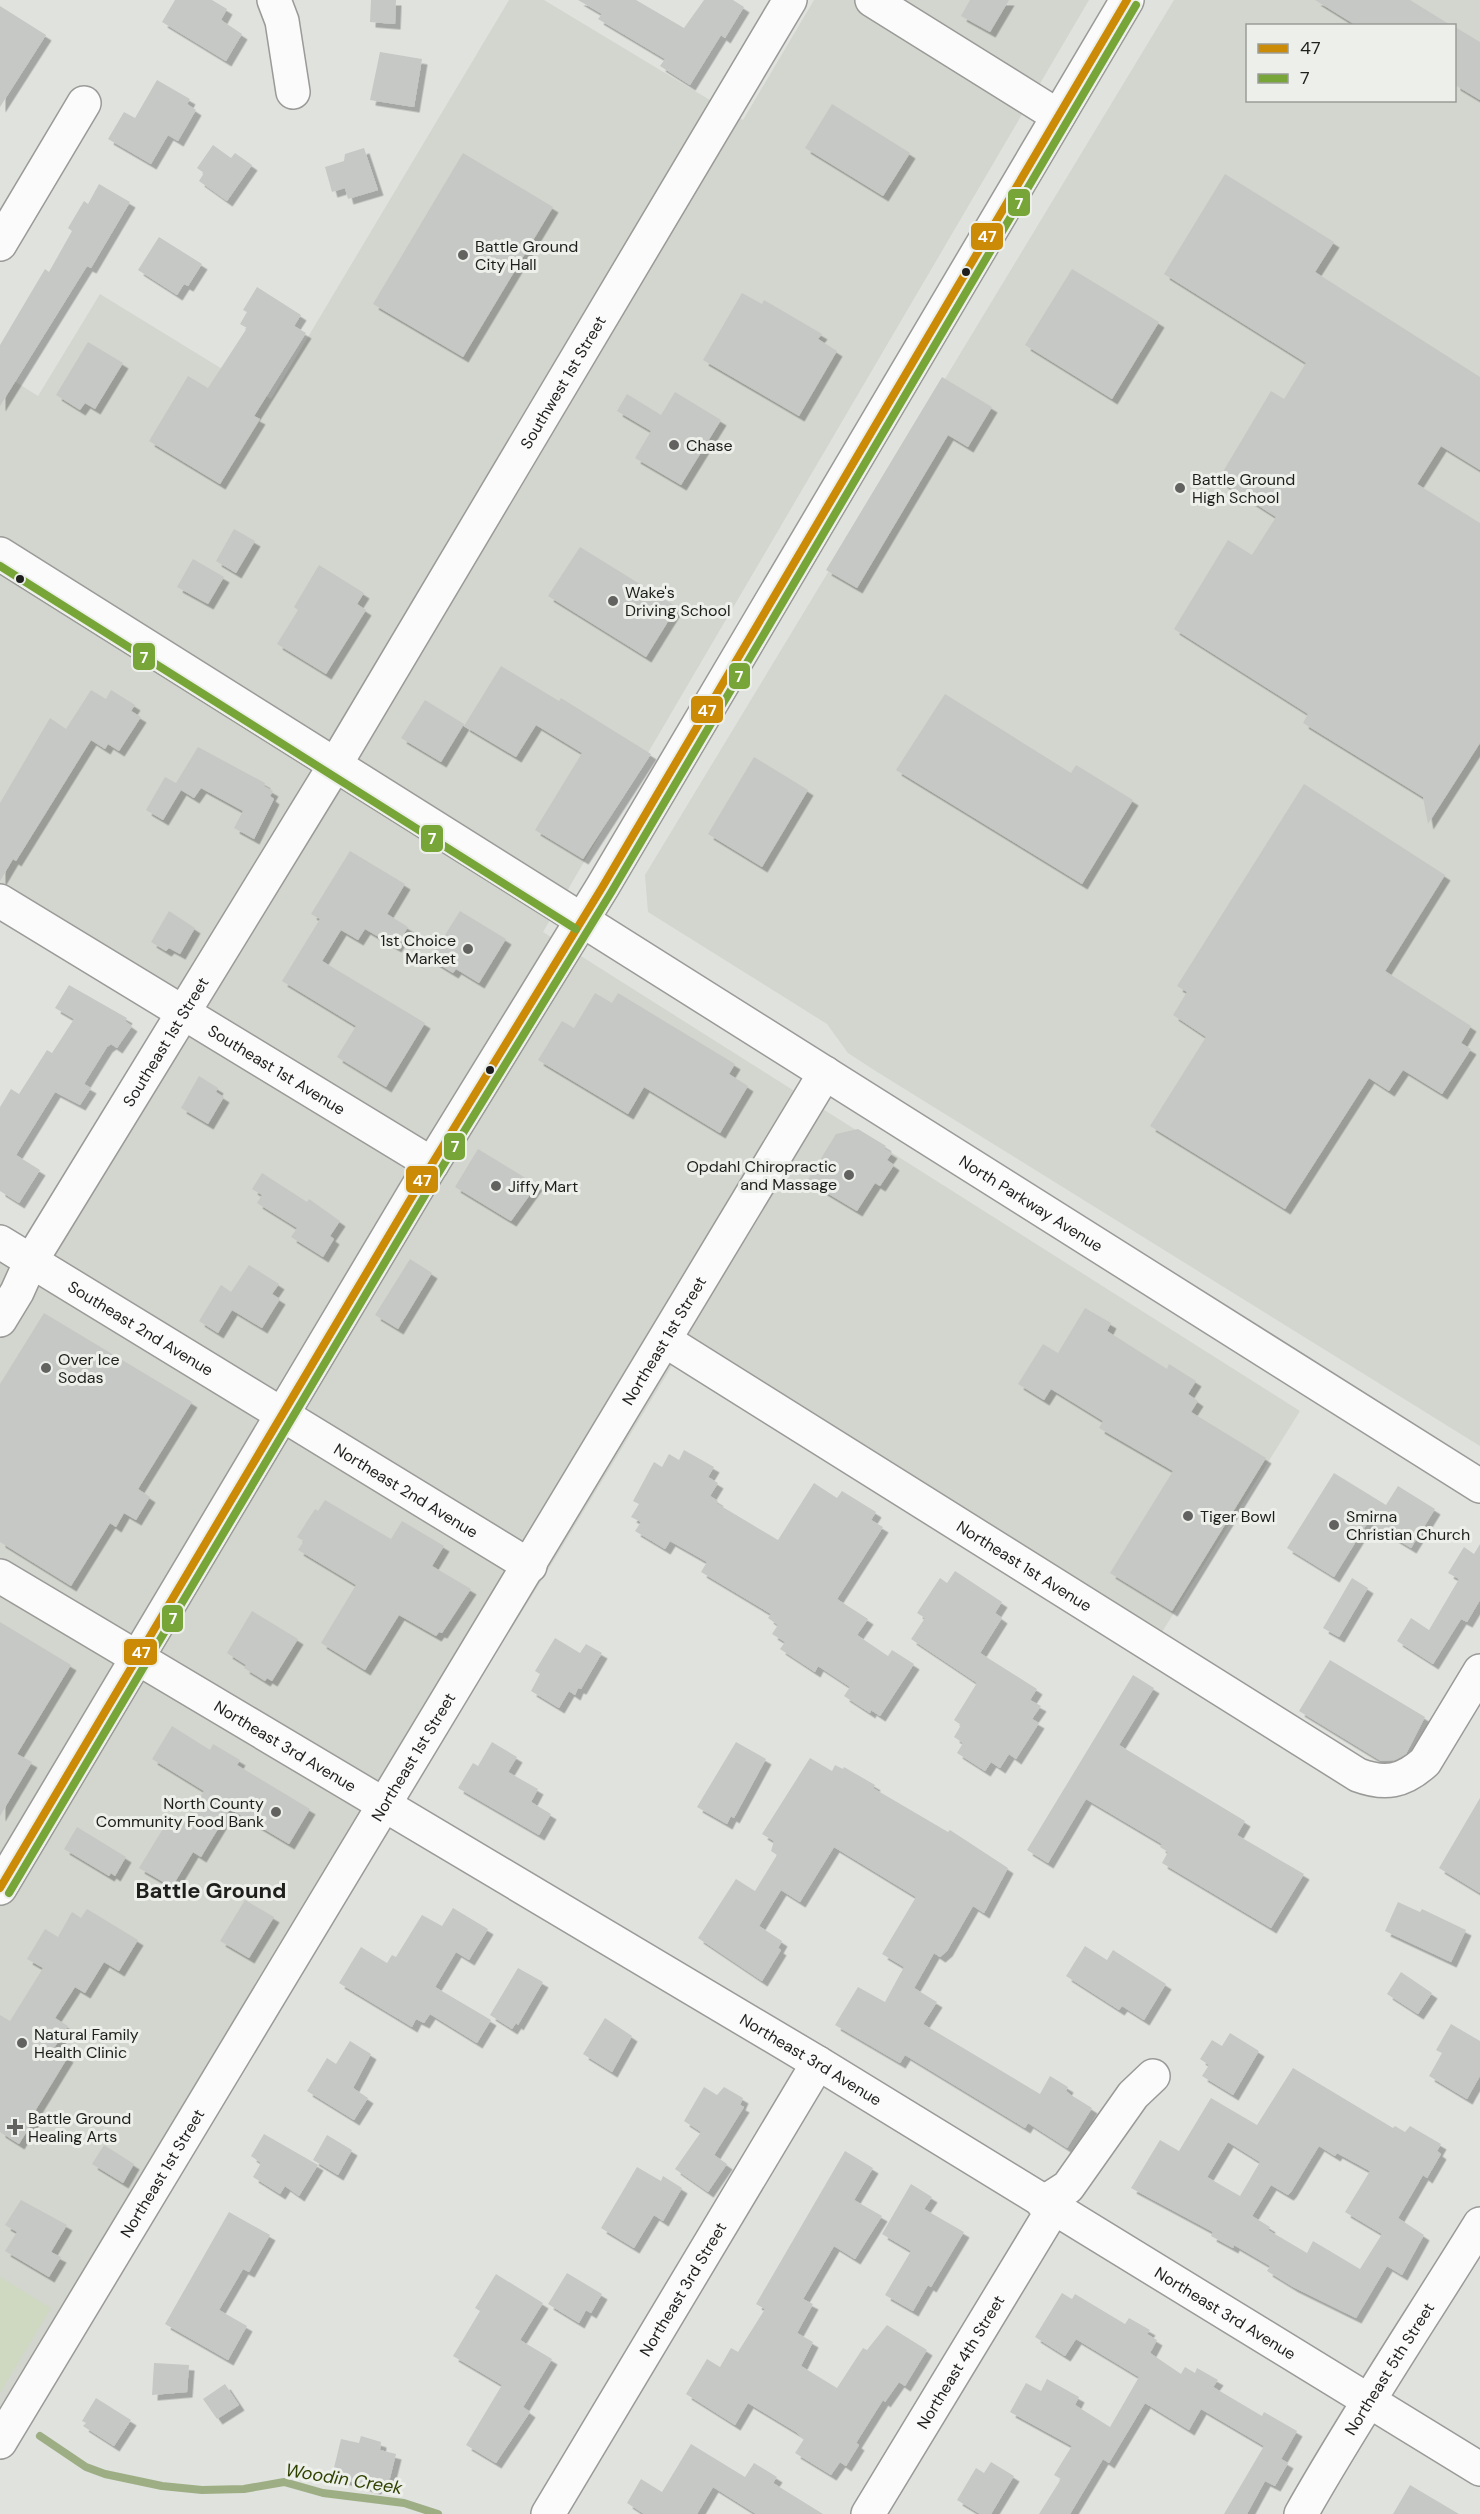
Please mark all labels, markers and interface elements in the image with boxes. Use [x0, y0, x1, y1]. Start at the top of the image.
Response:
legend [1246, 24, 1456, 102]
text: 47 [1300, 36, 1321, 60]
text: 7 [1300, 66, 1310, 90]
line badge: 7 [1007, 188, 1031, 217]
text: 7 [1015, 193, 1024, 214]
line badge: 47 [970, 222, 1004, 251]
text: 47 [978, 226, 997, 247]
place label: Battle Ground City Hall [475, 236, 578, 275]
marker: Battle Ground City Hall [456, 248, 470, 262]
unlabelled marker [960, 266, 972, 278]
street label: Southwest 1st Street [515, 312, 611, 453]
place label: Chase [686, 435, 733, 456]
marker: Chase [667, 438, 681, 452]
place label: Battle Ground High School [1192, 469, 1295, 508]
marker: Battle Ground High School [1173, 481, 1187, 495]
unlabelled marker [14, 573, 26, 585]
place label: Wake's Driving School [625, 582, 731, 621]
marker: Wake's Driving School [606, 594, 620, 608]
line badge: 7 [132, 642, 156, 671]
text: 7 [140, 647, 149, 668]
line badge: 7 [728, 662, 751, 690]
text: 7 [735, 666, 744, 687]
line badge: 47 [690, 695, 724, 724]
text: 47 [698, 700, 717, 721]
line badge: 7 [420, 824, 444, 853]
text: 7 [428, 828, 437, 849]
place label: 1st Choice Market [381, 930, 456, 969]
marker: 1st Choice Market [461, 942, 475, 956]
street label: Southeast 1st Street [118, 973, 213, 1111]
street label: Southeast 1st Avenue [204, 1020, 349, 1120]
unlabelled marker [484, 1064, 496, 1076]
line badge: 7 [443, 1132, 466, 1161]
text: 7 [451, 1136, 460, 1157]
street label: North Parkway Avenue [955, 1150, 1107, 1257]
place label: Opdahl Chiropractic and Massage [686, 1156, 837, 1195]
line badge: 47 [405, 1165, 439, 1194]
marker: Opdahl Chiropractic and Massage [842, 1168, 856, 1182]
text: 47 [413, 1170, 432, 1191]
place label: Jiffy Mart [508, 1176, 578, 1197]
marker: Jiffy Mart [489, 1179, 503, 1193]
street label: Northeast 1st Street [617, 1273, 711, 1409]
street label: Southeast 2nd Avenue [64, 1276, 217, 1381]
place label: Over Ice Sodas [58, 1349, 120, 1388]
marker: Over Ice Sodas [39, 1361, 53, 1375]
street label: Northeast 2nd Avenue [330, 1439, 482, 1543]
place label: Tiger Bowl [1200, 1506, 1275, 1527]
place label: Smirna Christian Church [1346, 1506, 1470, 1545]
marker: Tiger Bowl [1181, 1509, 1195, 1523]
street label: Northeast 1st Avenue [953, 1516, 1096, 1616]
marker: Smirna Christian Church [1327, 1518, 1341, 1532]
line badge: 7 [161, 1604, 184, 1633]
text: 7 [169, 1608, 178, 1629]
line badge: 47 [123, 1638, 158, 1666]
text: 47 [132, 1642, 151, 1663]
street label: Northeast 1st Street [367, 1689, 460, 1825]
street label: Northeast 3rd Avenue [210, 1696, 360, 1797]
place label: North County Community Food Bank [96, 1793, 264, 1832]
marker: North County Community Food Bank [269, 1805, 283, 1819]
district label: Battle Ground [135, 1876, 287, 1905]
street label: Northeast 3rd Avenue [736, 2009, 885, 2110]
place label: Natural Family Health Clinic [34, 2024, 139, 2063]
marker: Natural Family Health Clinic [15, 2036, 29, 2050]
street label: Northeast 1st Street [116, 2105, 209, 2242]
place label: Battle Ground Healing Arts [28, 2108, 131, 2147]
marker: Battle Ground Healing Arts [6, 2118, 24, 2136]
street label: Northeast 3rd Street [635, 2219, 731, 2360]
street label: Northeast 3rd Avenue [1151, 2262, 1300, 2365]
street label: Northeast 4th Street [912, 2291, 1009, 2433]
street label: Northeast 5th Street [1340, 2299, 1439, 2439]
water label: Woodin Creek [284, 2458, 405, 2500]

